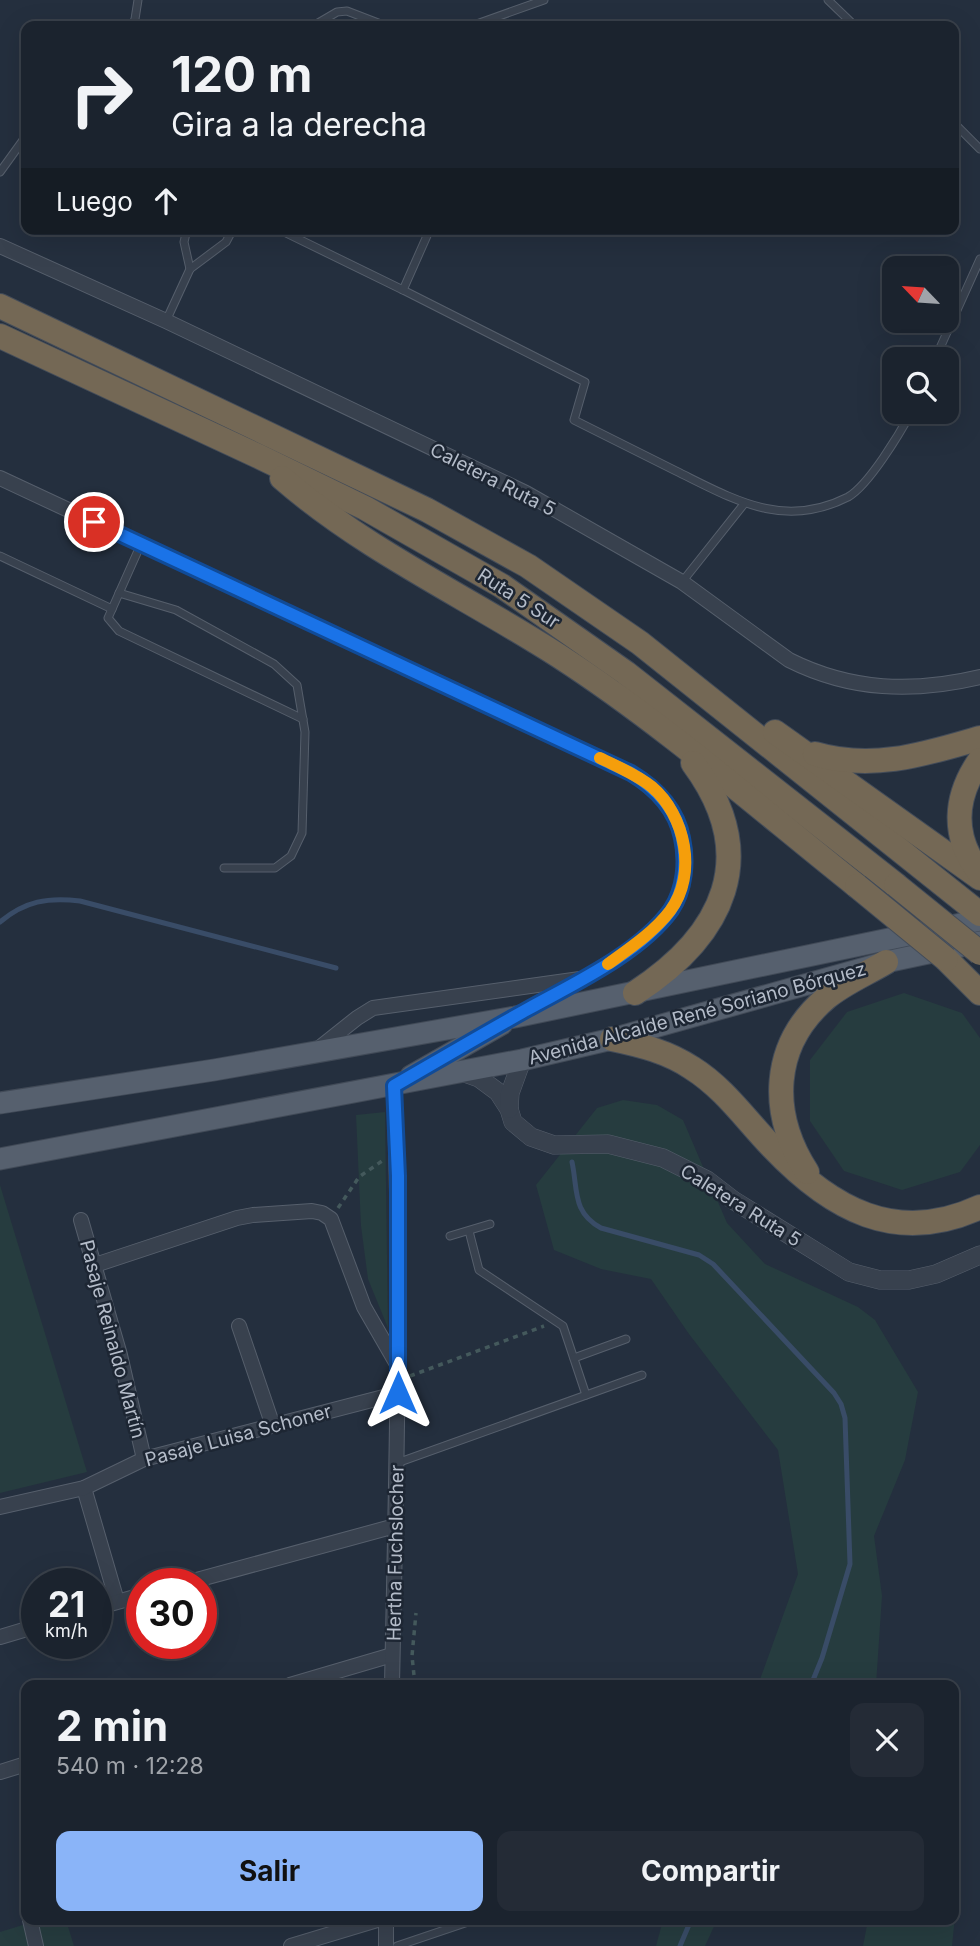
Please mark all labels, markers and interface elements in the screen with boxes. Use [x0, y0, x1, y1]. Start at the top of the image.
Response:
text: 120 m [171, 45, 312, 104]
icon: right [56, 49, 147, 140]
text: Gira a la derecha [171, 105, 427, 144]
icon: ahead [147, 182, 185, 220]
text: Luego [56, 186, 133, 217]
north arrow [882, 256, 959, 332]
map controls [882, 256, 959, 424]
button: search [882, 347, 959, 424]
street label: Caletera Ruta 5 [426, 438, 559, 521]
pin [64, 492, 124, 552]
icon: arrive [75, 503, 113, 541]
street label: Ruta 5 Sur [473, 563, 564, 633]
street label: Avenida Alcalde René Soriano Bórquez [526, 957, 868, 1070]
street label: Caletera Ruta 5 [676, 1159, 805, 1252]
street label: Pasaje Reinaldo Martín [75, 1237, 150, 1441]
position arrow [361, 1356, 435, 1430]
street label: Pasaje Luisa Schoner [142, 1399, 334, 1471]
street label: Hertha Fuchslocher [382, 1465, 409, 1641]
speed limit sign: 30 [126, 1568, 217, 1659]
text: 21 [48, 1583, 85, 1625]
text: km/h [45, 1620, 88, 1641]
text: 2 min [56, 1700, 168, 1751]
button: close [850, 1703, 924, 1777]
text: 540 m · 12:28 [56, 1752, 204, 1780]
button: Salir [56, 1831, 483, 1911]
button: Compartir [497, 1831, 924, 1911]

